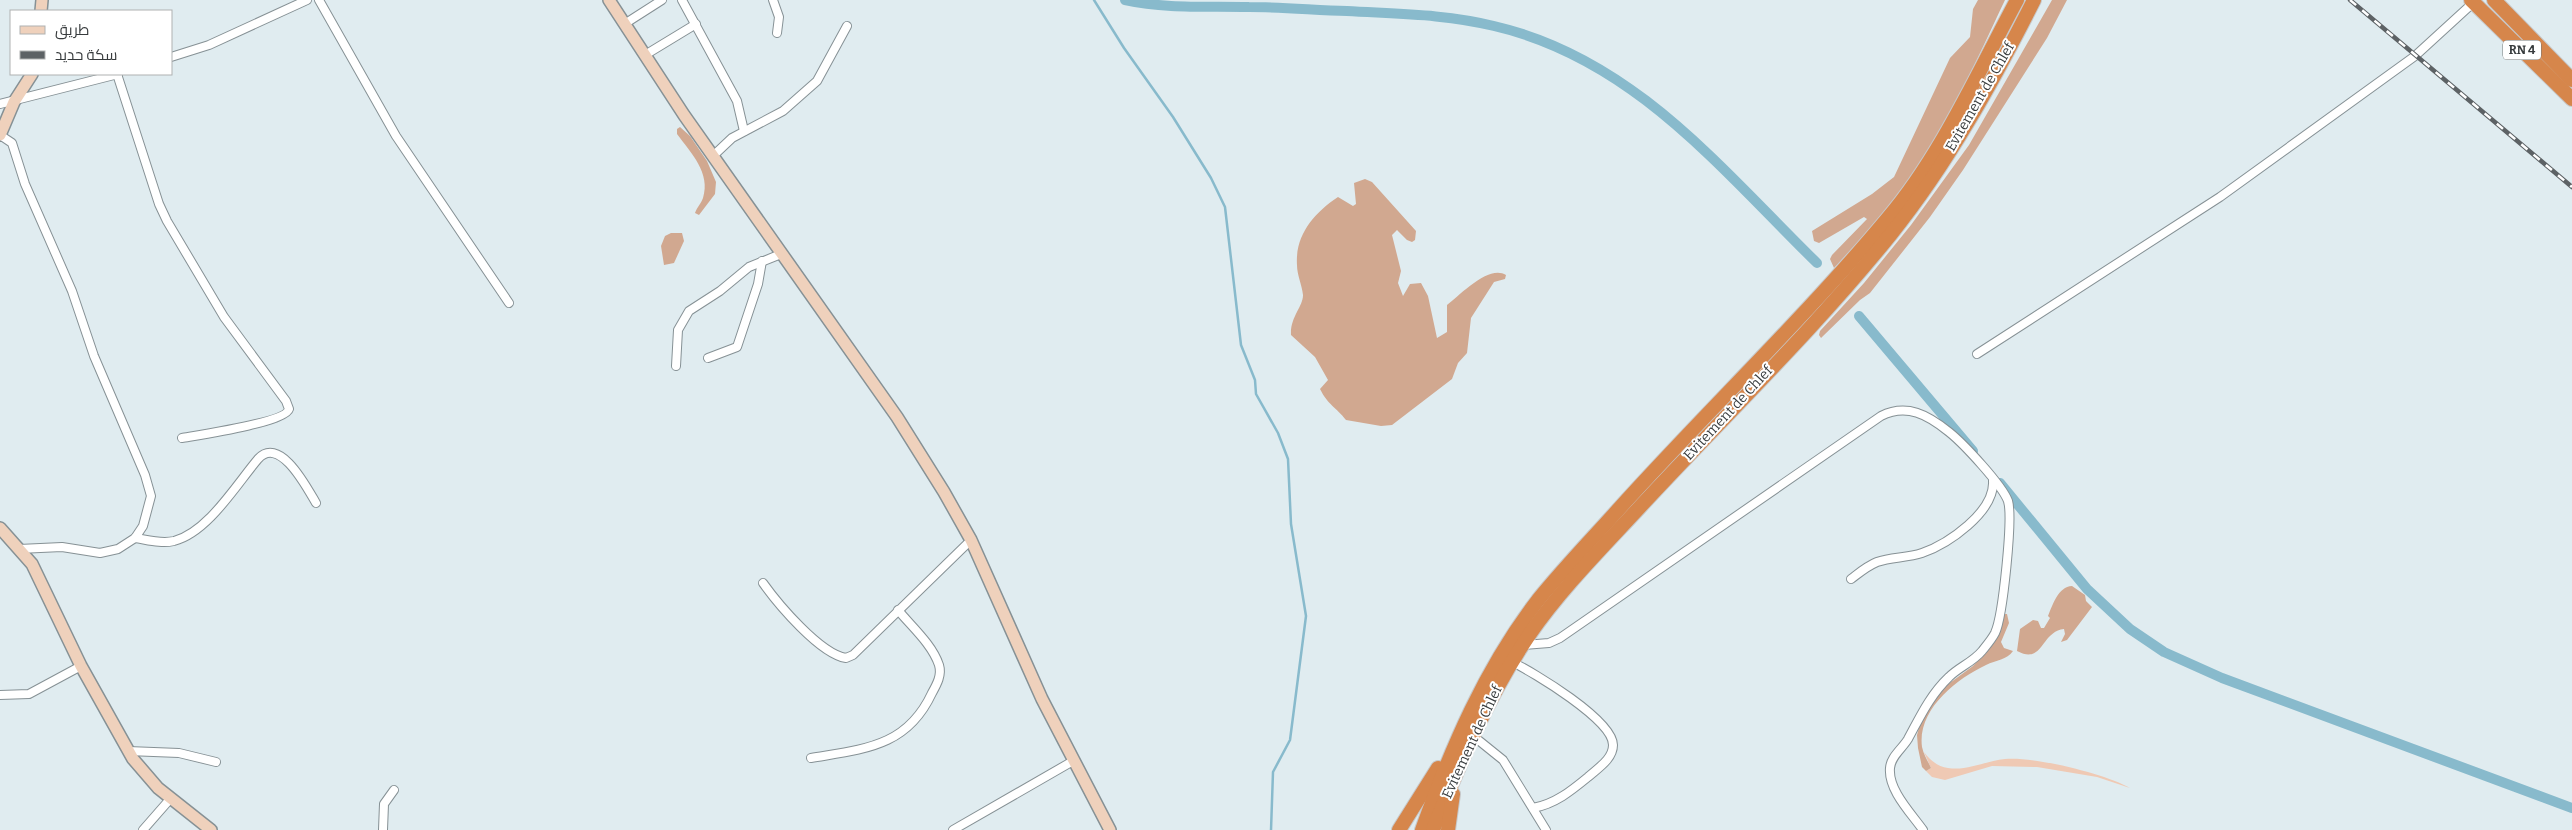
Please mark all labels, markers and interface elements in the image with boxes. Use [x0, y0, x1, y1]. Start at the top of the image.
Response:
legend [10, 10, 172, 75]
text: طريق [55, 21, 89, 40]
street label: Evitement de Chlef [1942, 39, 2019, 154]
road number: RN 4 [2503, 40, 2541, 60]
text: سكة حديد [55, 46, 117, 64]
street label: Evitement de Chlef [1680, 362, 1777, 464]
street label: Evitement de Chlef [1438, 682, 1506, 801]

